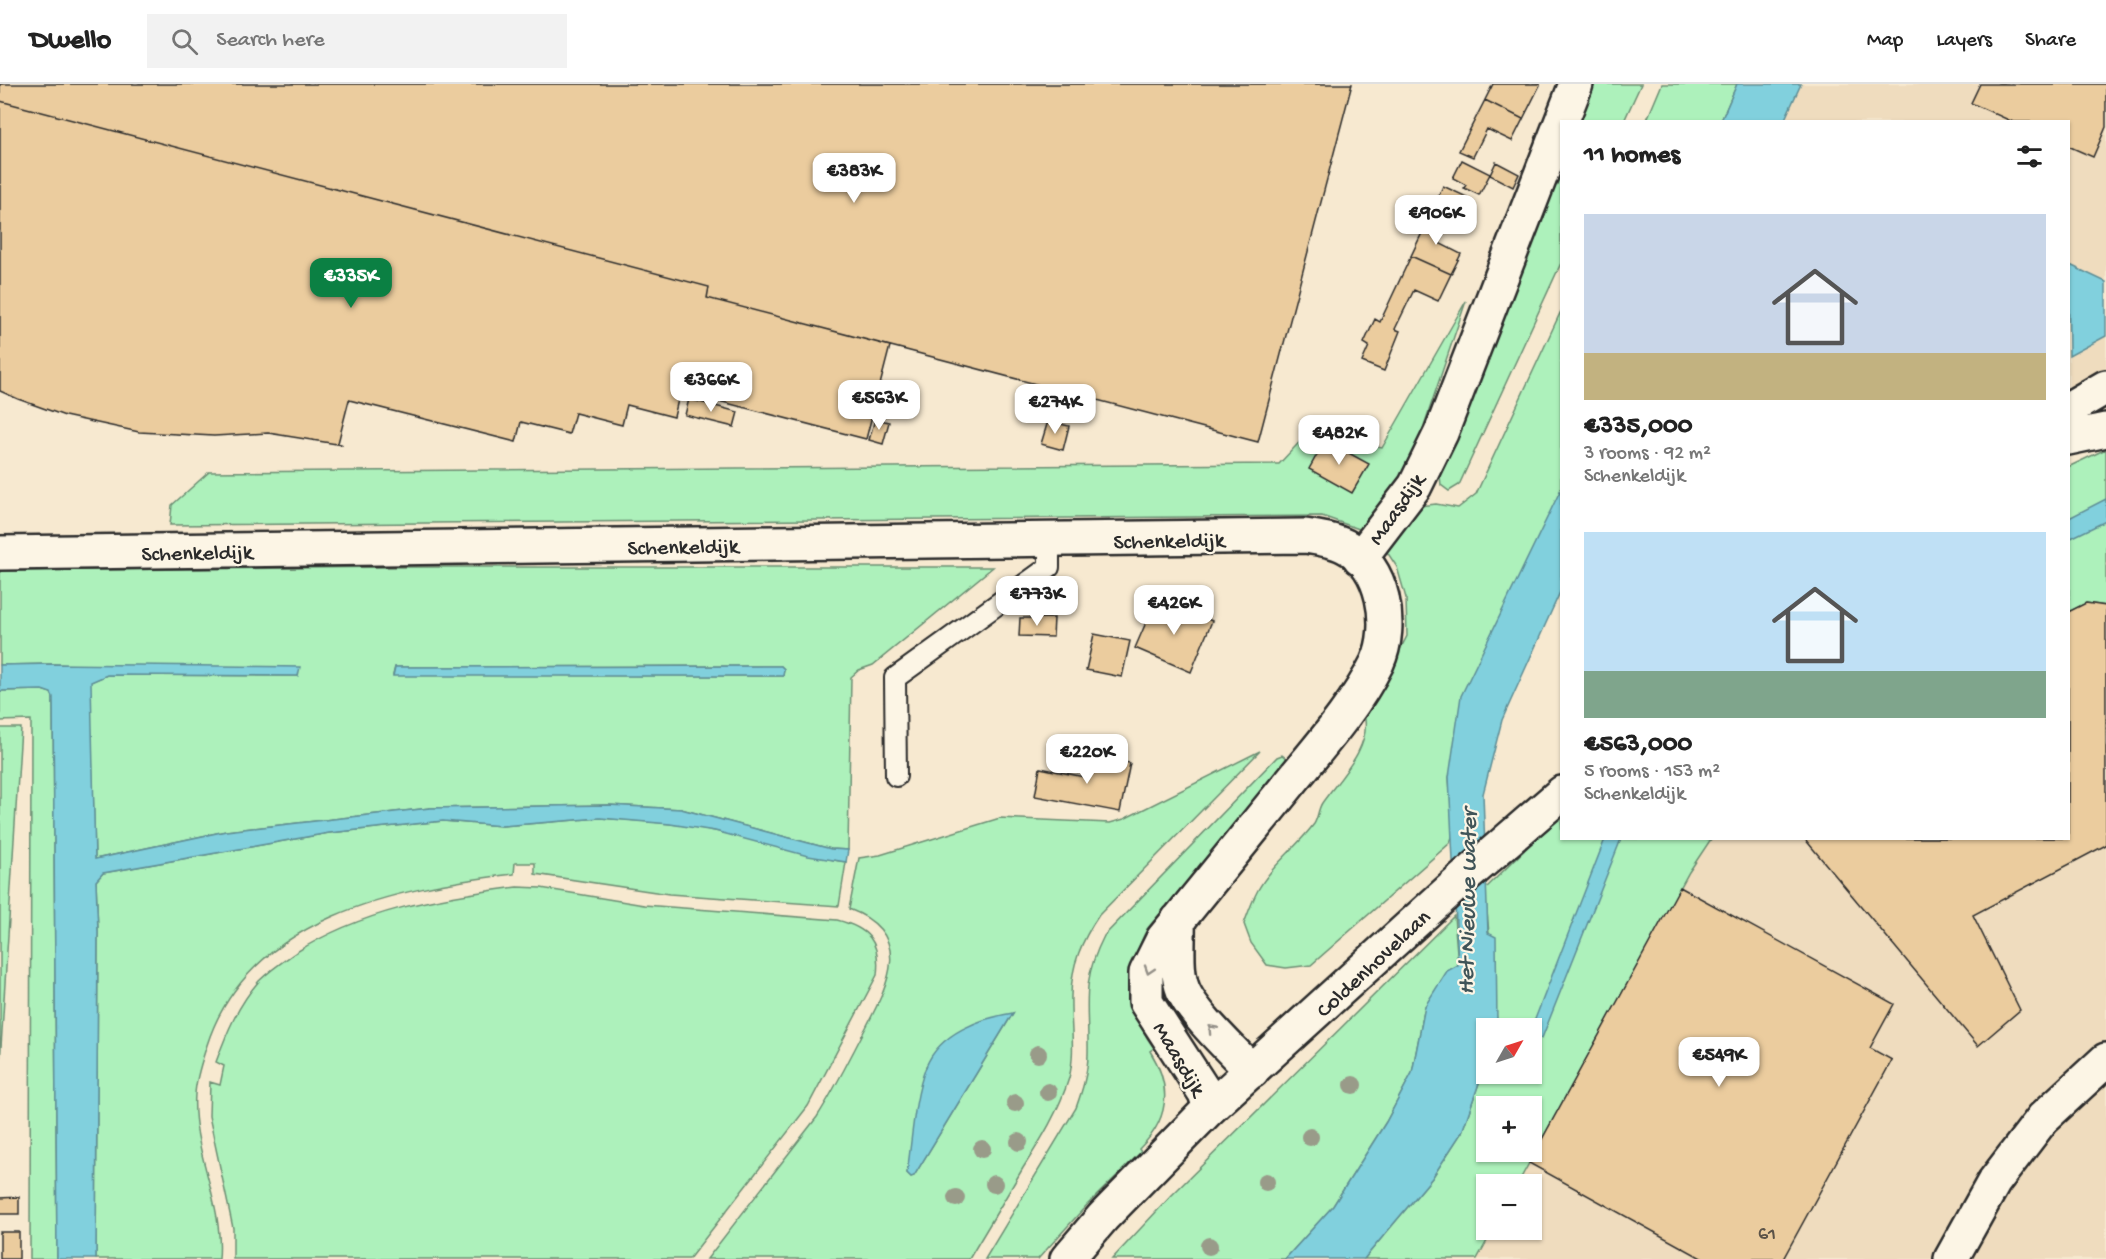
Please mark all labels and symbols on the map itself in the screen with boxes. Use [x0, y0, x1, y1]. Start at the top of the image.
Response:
pin: €383K [812, 153, 896, 204]
pin: €906K [1394, 195, 1478, 246]
pin: €335K [309, 258, 393, 309]
pin: €366K [669, 362, 753, 413]
pin: €563K [837, 380, 921, 431]
pin: €274K [1013, 384, 1097, 435]
pin: €482K [1297, 415, 1381, 466]
street label: Maasdijk [1364, 468, 1434, 551]
street label: Schenkeldijk [1113, 529, 1227, 557]
street label: Schenkeldijk [627, 535, 741, 563]
street label: Schenkeldijk [141, 541, 255, 569]
pin: €773K [995, 576, 1079, 627]
pin: €426K [1132, 585, 1216, 636]
pin: €220K [1045, 734, 1129, 785]
water label: Het Nieuwe water [1453, 805, 1486, 995]
street label: Coldenhovelaan [1312, 905, 1438, 1025]
one-way arrow [1144, 964, 1156, 975]
street label: Maasdijk [1145, 1018, 1211, 1104]
north arrow [1476, 1018, 1542, 1084]
one-way arrow [1208, 1025, 1219, 1036]
pin: €549K [1677, 1037, 1761, 1088]
house number: 61 [1758, 1224, 1776, 1247]

